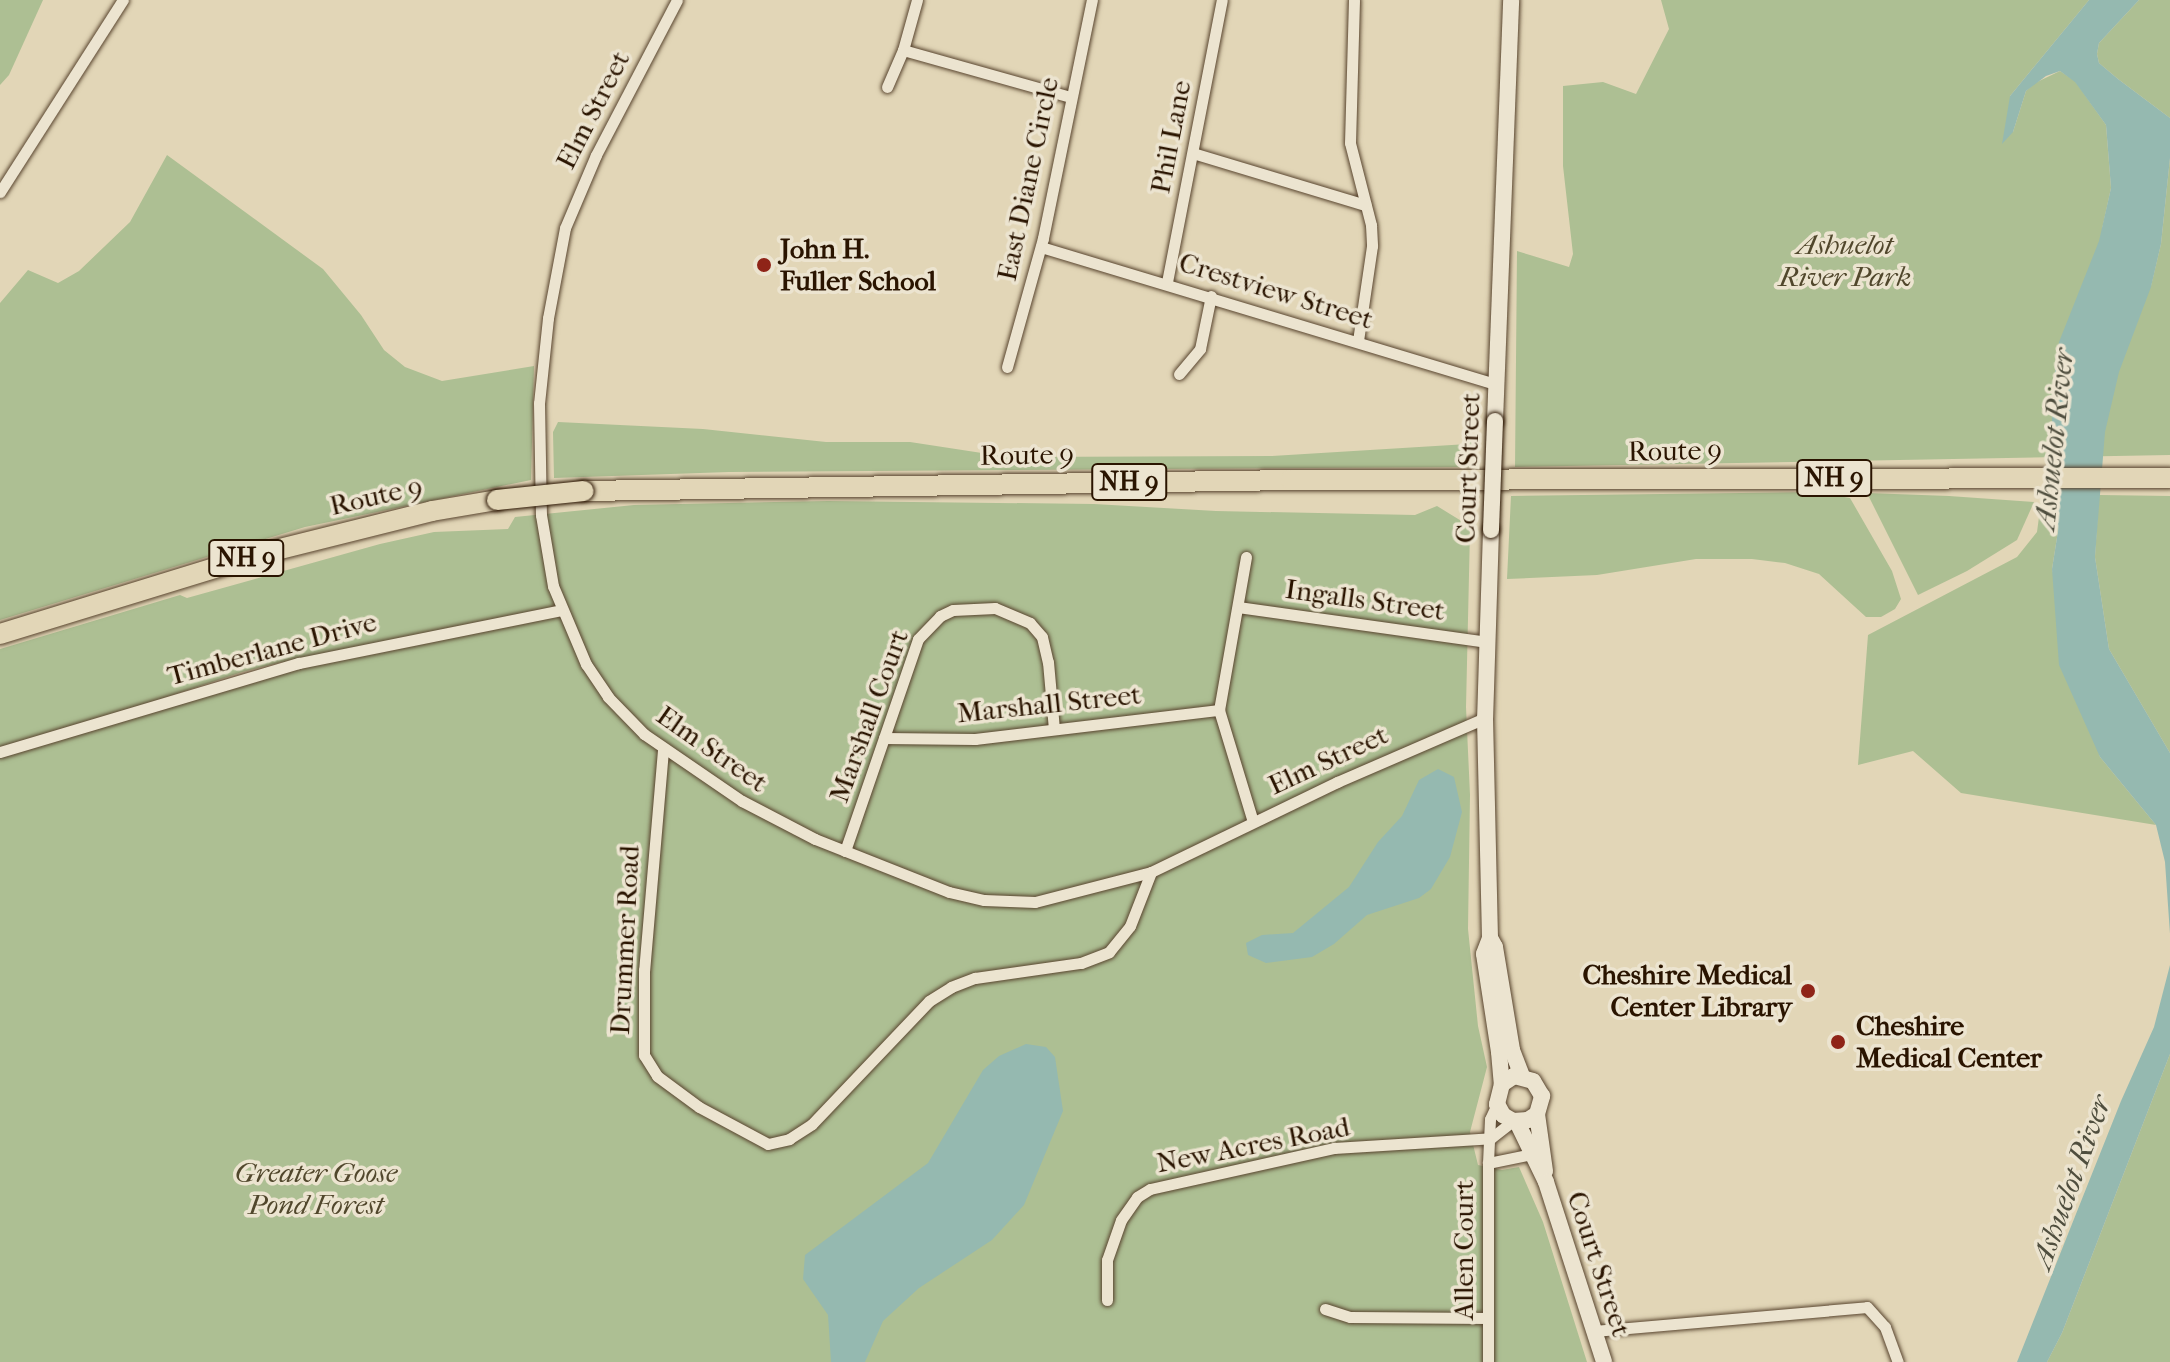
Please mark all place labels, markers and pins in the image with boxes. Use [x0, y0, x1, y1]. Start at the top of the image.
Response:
place label: John H. Fuller School [780, 232, 936, 298]
marker: John H. Fuller School [755, 256, 773, 274]
place label: Cheshire Medical Center Library [1582, 958, 1792, 1024]
marker: Cheshire Medical Center Library [1799, 982, 1817, 1000]
place label: Cheshire Medical Center [1856, 1009, 2042, 1075]
marker: Cheshire Medical Center [1827, 1031, 1849, 1053]

